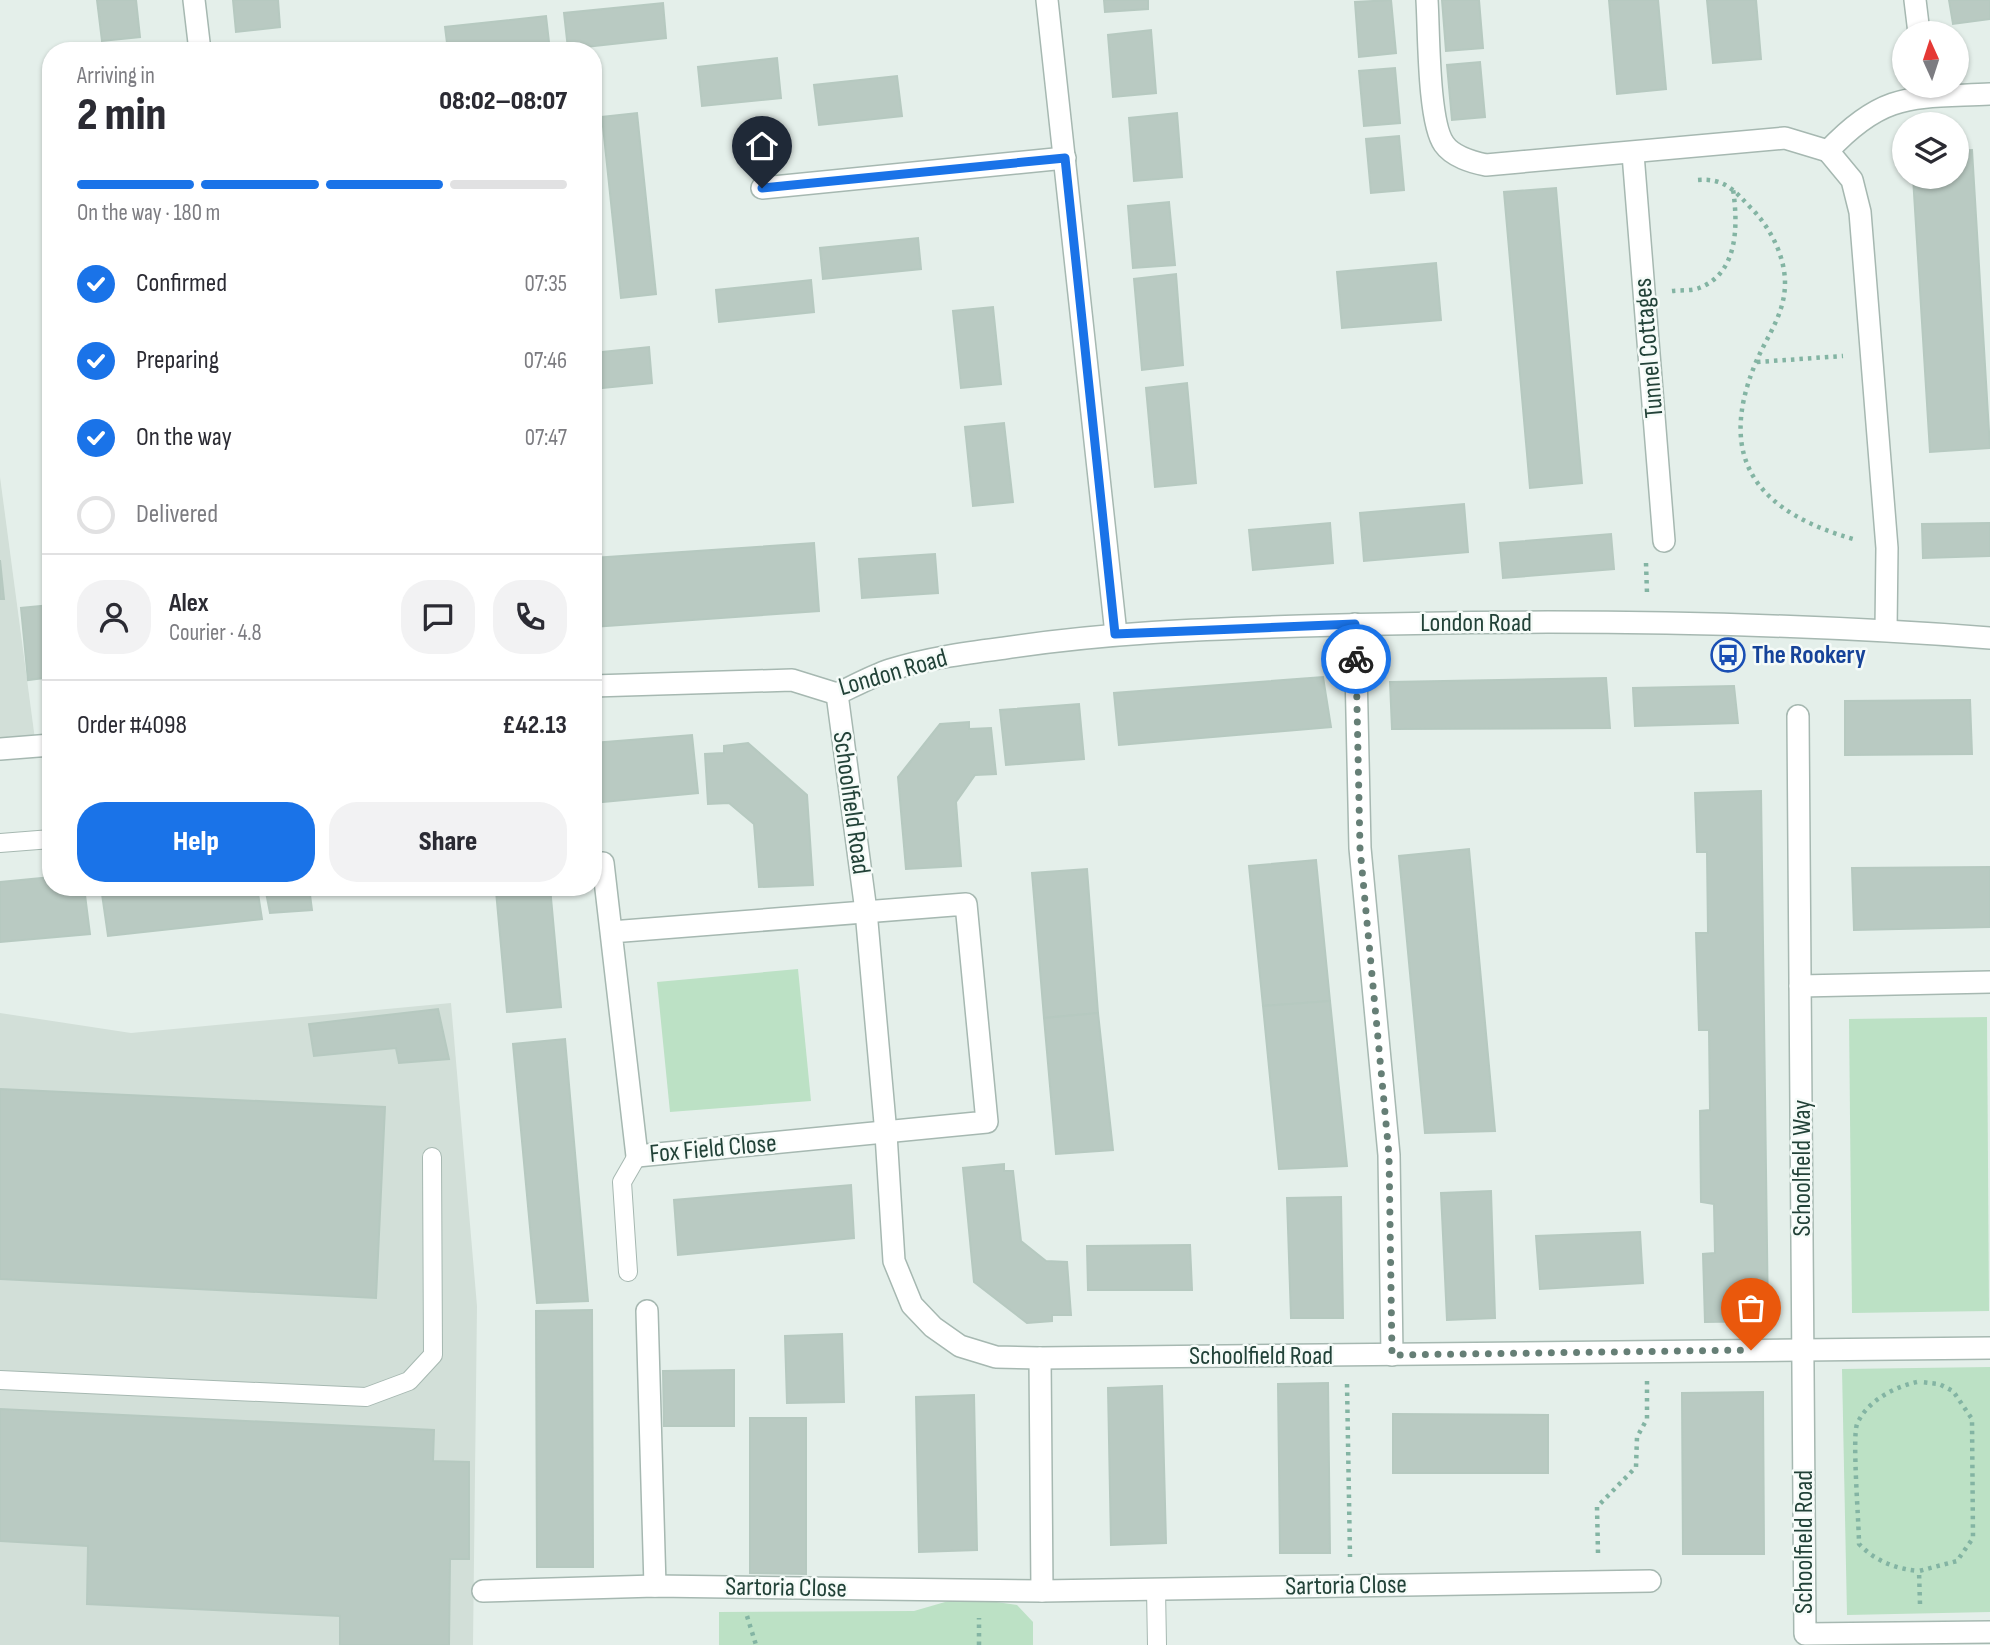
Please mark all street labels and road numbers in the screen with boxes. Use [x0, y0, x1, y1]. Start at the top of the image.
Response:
street label: Tunnel Cottages [1627, 277, 1671, 419]
street label: London Road [1420, 608, 1532, 639]
street label: London Road [835, 643, 951, 703]
street label: Schoolfield Road [826, 730, 876, 876]
street label: Schoolfield Way [1787, 1100, 1818, 1236]
street label: Fox Field Close [648, 1128, 778, 1170]
street label: Schoolfield Road [1189, 1341, 1333, 1372]
street label: Schoolfield Road [1789, 1470, 1820, 1614]
street label: Sartoria Close [1285, 1569, 1407, 1603]
street label: Sartoria Close [725, 1571, 847, 1605]

